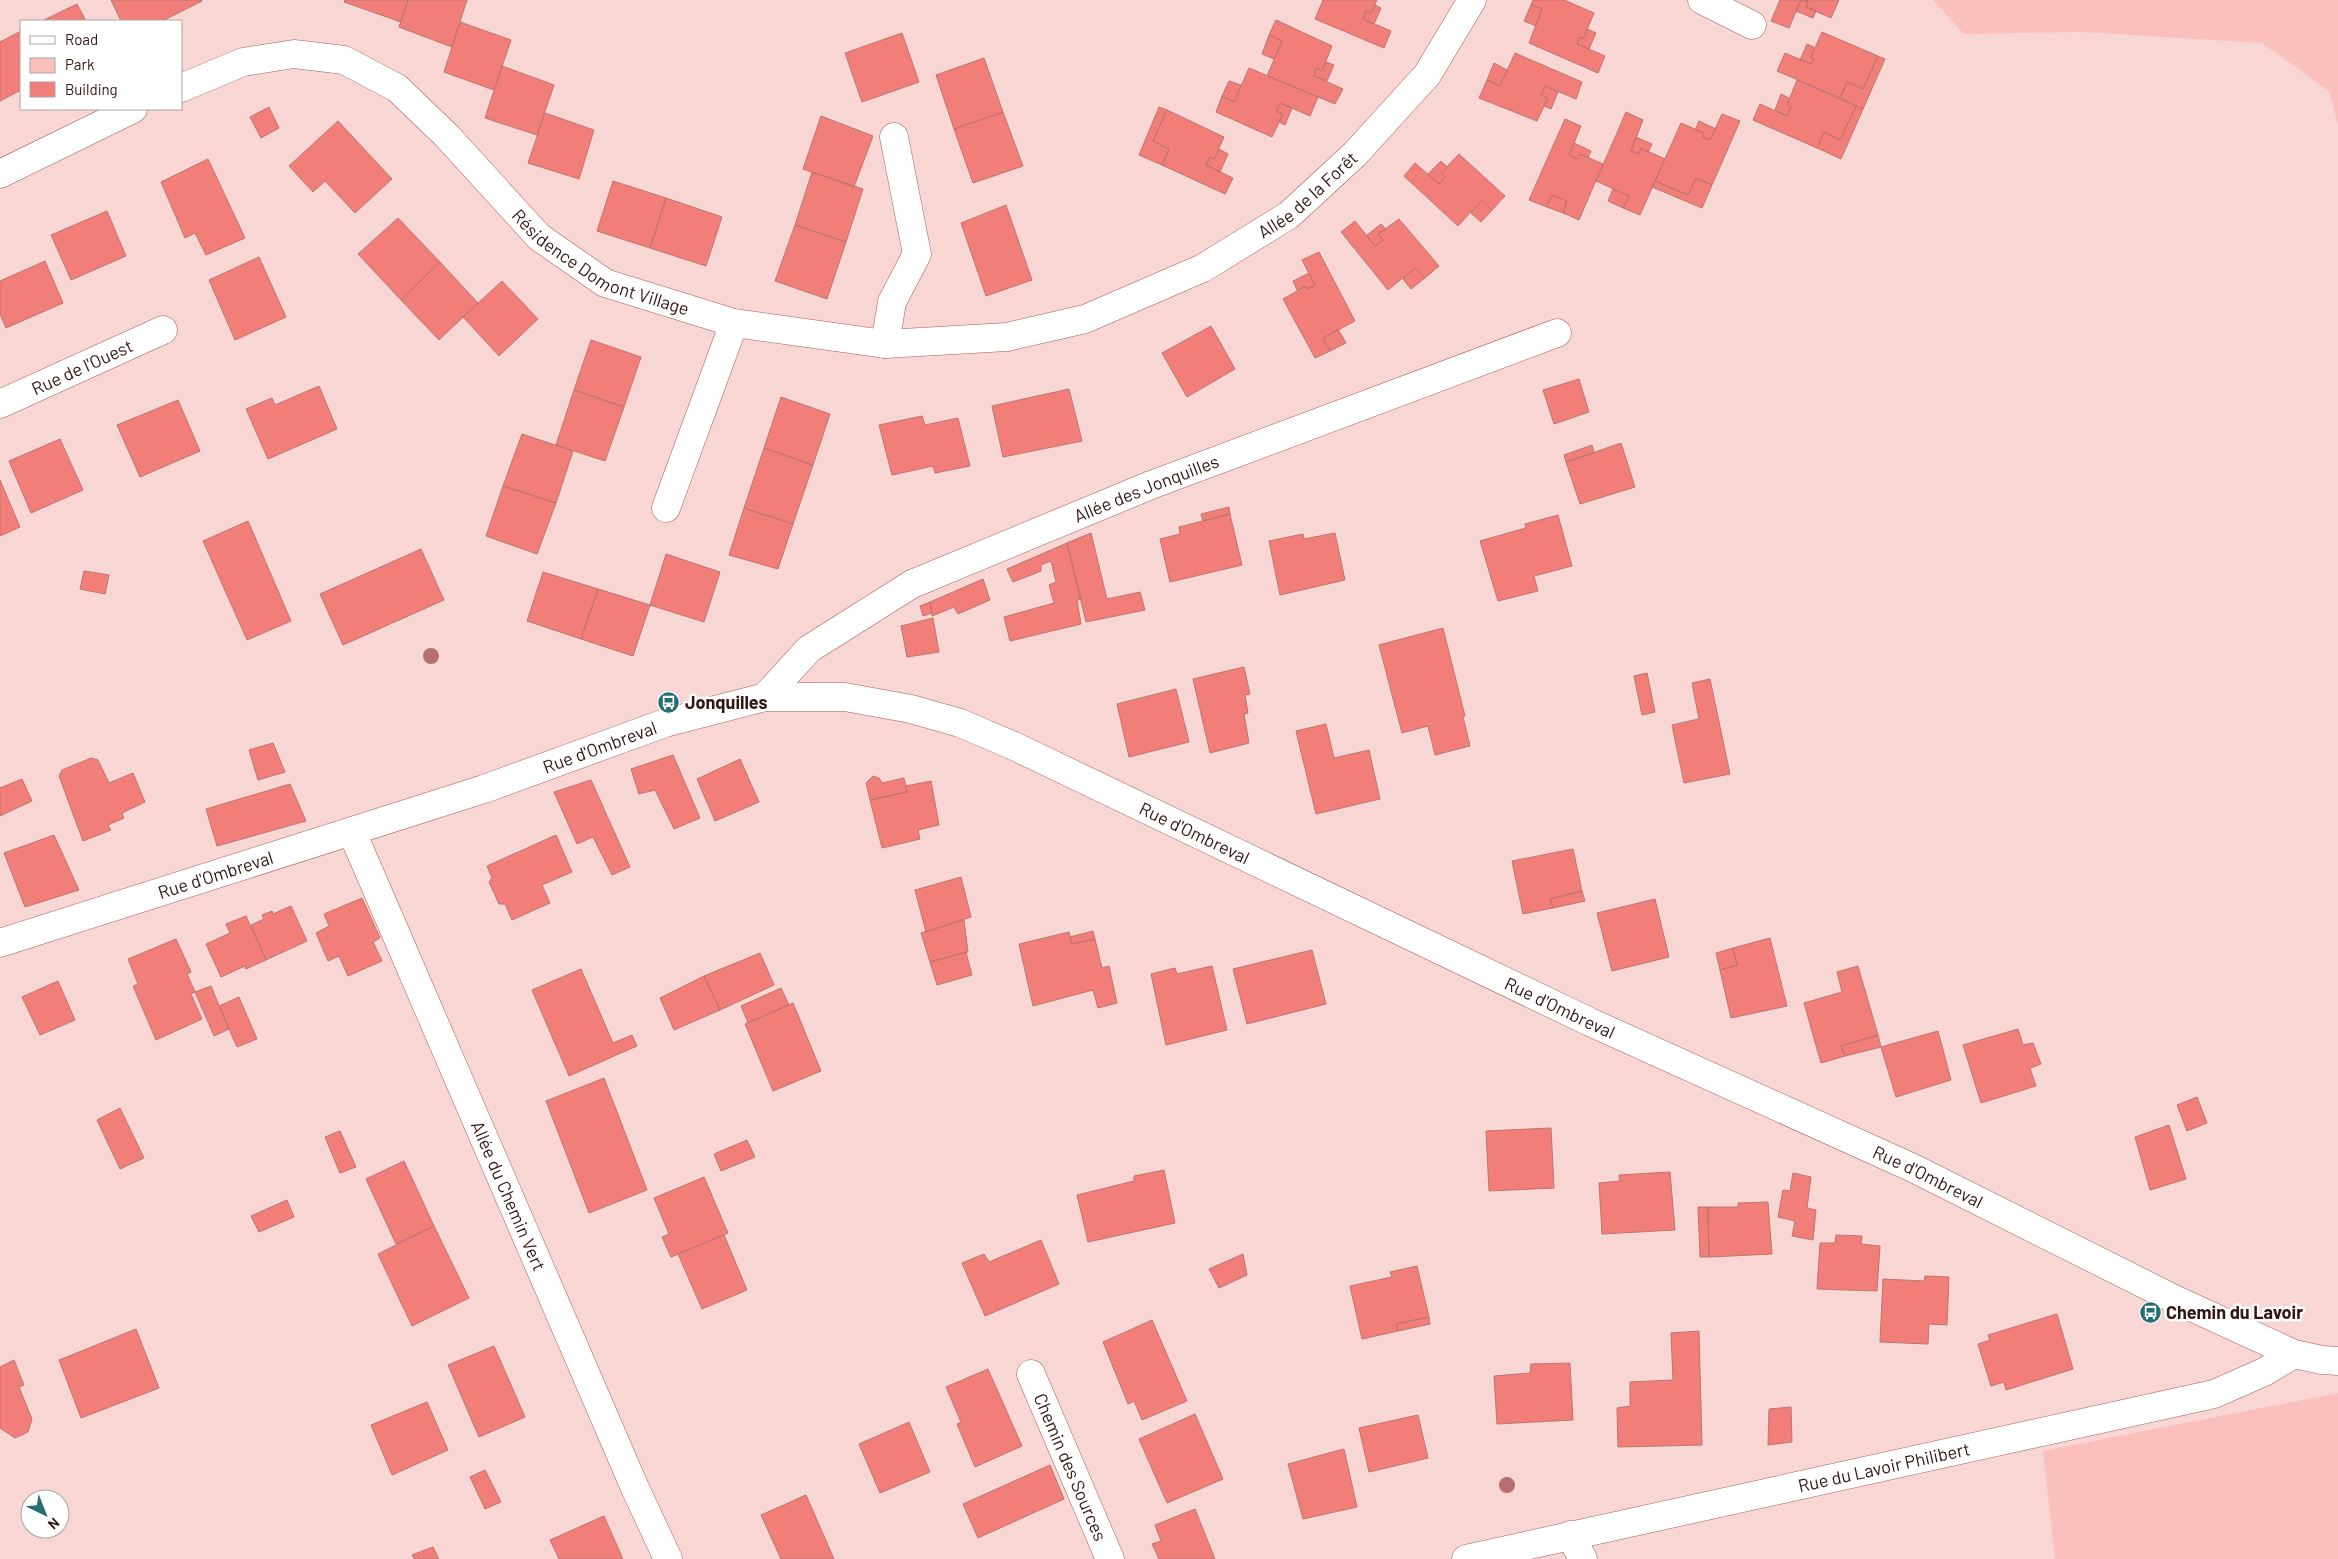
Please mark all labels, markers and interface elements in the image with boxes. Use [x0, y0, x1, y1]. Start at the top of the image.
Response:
legend [20, 20, 182, 110]
text: Road [65, 30, 98, 48]
text: Park [65, 55, 95, 73]
text: Building [65, 80, 118, 98]
street label: Allée de la Forêt [1254, 146, 1362, 243]
street label: Résidence Domont Village [508, 204, 692, 319]
street label: Rue de l'Ouest [28, 334, 136, 399]
street label: Allée des Jonquilles [1070, 450, 1222, 527]
bus stop icon: Jonquilles [657, 690, 681, 714]
place label: Jonquilles [685, 691, 768, 713]
street label: Rue d'Ombreval [540, 716, 660, 778]
street label: Rue d'Ombreval [1136, 797, 1253, 868]
street label: Rue d'Ombreval [155, 846, 276, 903]
street label: Rue d'Ombreval [1501, 972, 1619, 1043]
street label: Allée du Chemin Vert [467, 1117, 551, 1274]
street label: Rue d'Ombreval [1870, 1140, 1987, 1212]
bus stop icon: Chemin du Lavoir [2138, 1300, 2162, 1324]
place label: Chemin du Lavoir [2166, 1301, 2303, 1323]
street label: Chemin des Sources [1029, 1390, 1112, 1544]
street label: Rue du Lavoir Philibert [1796, 1437, 1972, 1496]
north arrow [20, 1489, 70, 1539]
text: N [45, 1514, 63, 1533]

